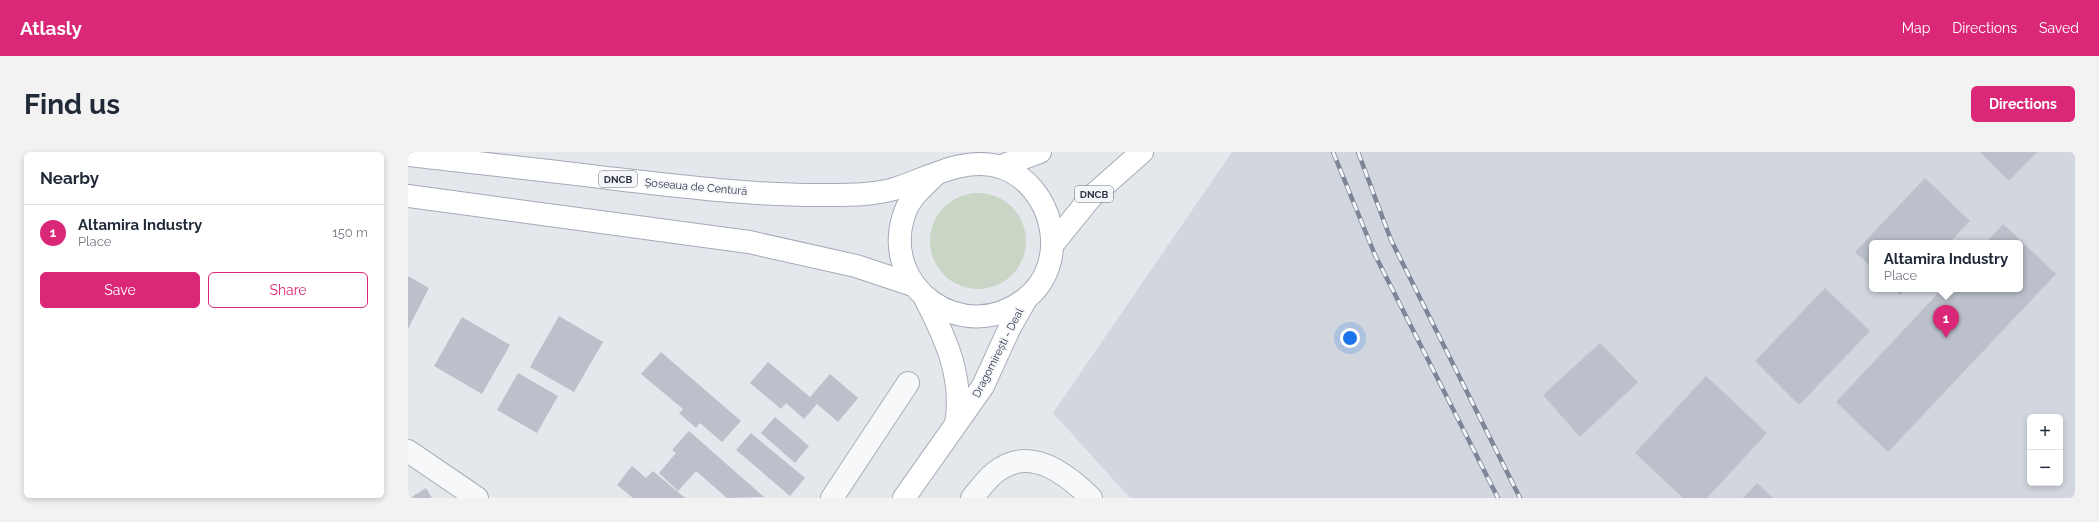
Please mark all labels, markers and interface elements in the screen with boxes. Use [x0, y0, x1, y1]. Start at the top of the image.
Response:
text: Atlasly [20, 17, 82, 39]
text: Map [1902, 20, 1930, 36]
text: Directions [1952, 20, 2017, 36]
text: Saved [2039, 20, 2079, 36]
button: Directions [1971, 86, 2075, 122]
text: Find us [24, 88, 120, 121]
text: Nearby [40, 168, 99, 188]
road number: DNCB [599, 171, 637, 187]
street label: Șoseaua de Centură [644, 176, 748, 198]
road number: DNCB [1075, 186, 1113, 202]
text: Altamira Industry [78, 216, 202, 234]
text: 1 [50, 225, 56, 240]
text: 150 m [332, 225, 368, 240]
text: Place [78, 234, 111, 249]
popup [1869, 240, 2023, 292]
text: Altamira Industry [1884, 250, 2008, 268]
text: Place [1884, 268, 1917, 283]
button: Save [40, 272, 200, 308]
button: Share [208, 272, 368, 308]
pin: 1 [1933, 305, 1959, 338]
street label: Dragomirești - Deal [970, 306, 1026, 400]
your location [1340, 328, 1360, 348]
map controls [2027, 414, 2063, 486]
button: + [2027, 414, 2063, 450]
button: − [2027, 450, 2063, 486]

